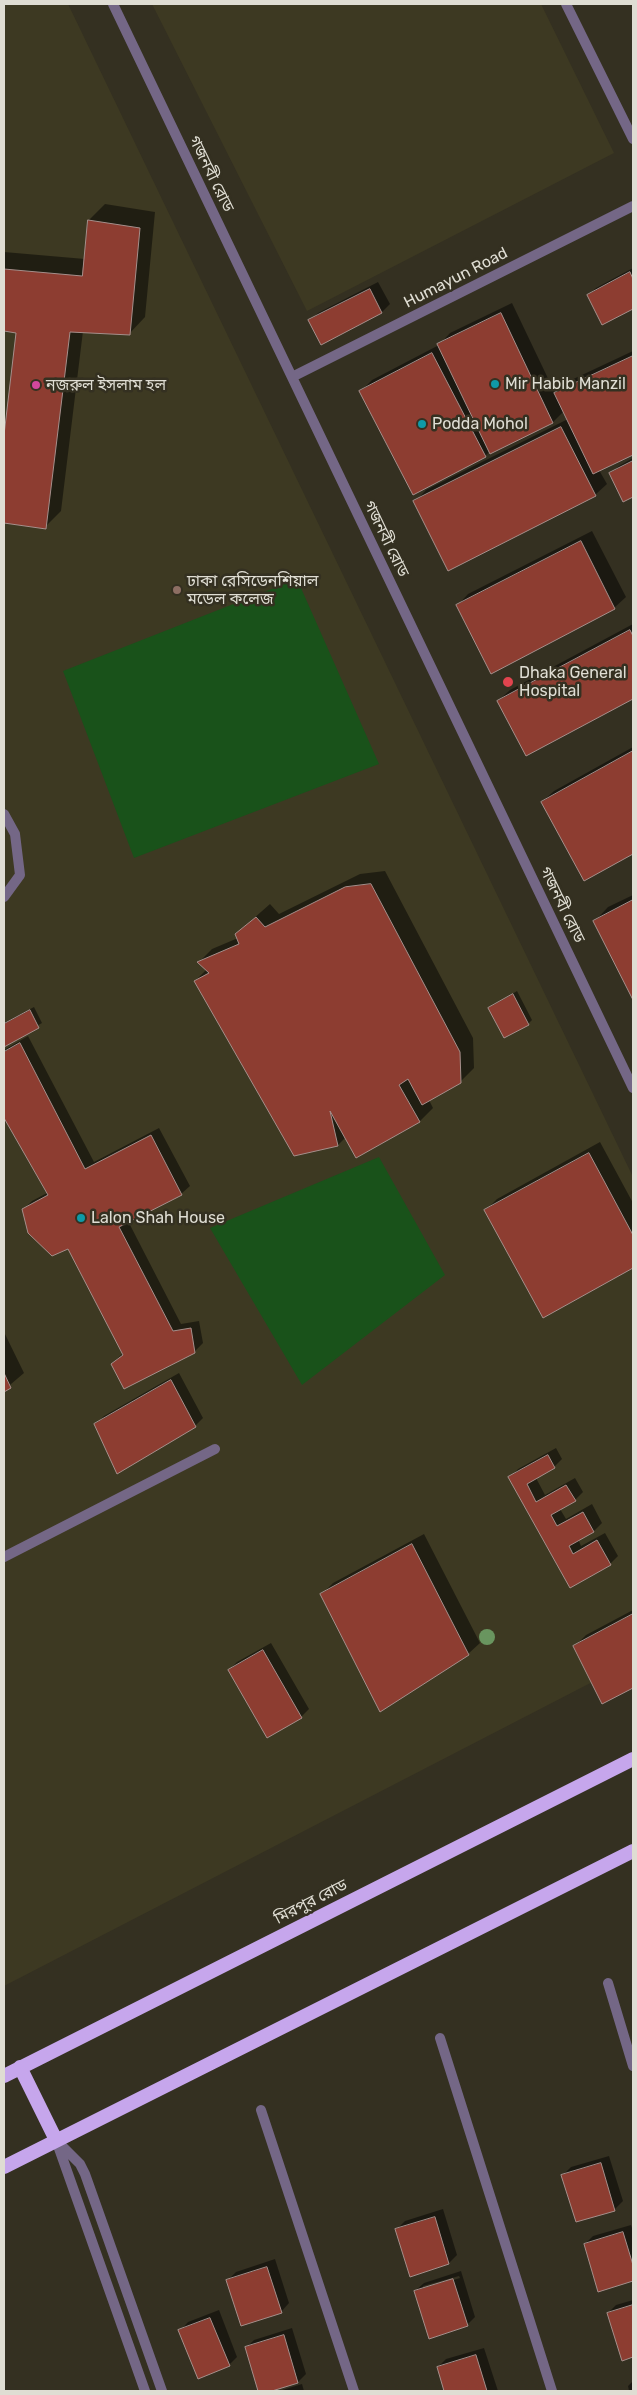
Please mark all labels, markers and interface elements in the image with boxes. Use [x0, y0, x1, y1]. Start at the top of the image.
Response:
street label: গজনবী রোড [184, 133, 238, 215]
street label: Humayun Road [401, 244, 511, 312]
place label: Mir Habib Manzil [505, 374, 626, 394]
place label: নজরুল ইসলাম হল [46, 375, 166, 395]
marker: Mir Habib Manzil [489, 378, 501, 390]
marker: নজরুল ইসলাম হল [30, 379, 42, 391]
place label: Podda Mohol [432, 414, 528, 434]
marker: Podda Mohol [416, 418, 428, 430]
street label: গজনবী রোড [359, 498, 413, 580]
place label: ঢাকা রেসিডেনশিয়াল মডেল কলেজ [187, 571, 319, 609]
marker: ঢাকা রেসিডেনশিয়াল মডেল কলেজ [171, 584, 183, 596]
place label: Dhaka General Hospital [519, 663, 627, 701]
marker: Dhaka General Hospital [501, 675, 515, 689]
street label: গজনবী রোড [535, 864, 589, 946]
place label: Lalon Shah House [91, 1208, 225, 1228]
marker: Lalon Shah House [75, 1212, 87, 1224]
street label: মিরপুর রোড [271, 1875, 351, 1929]

